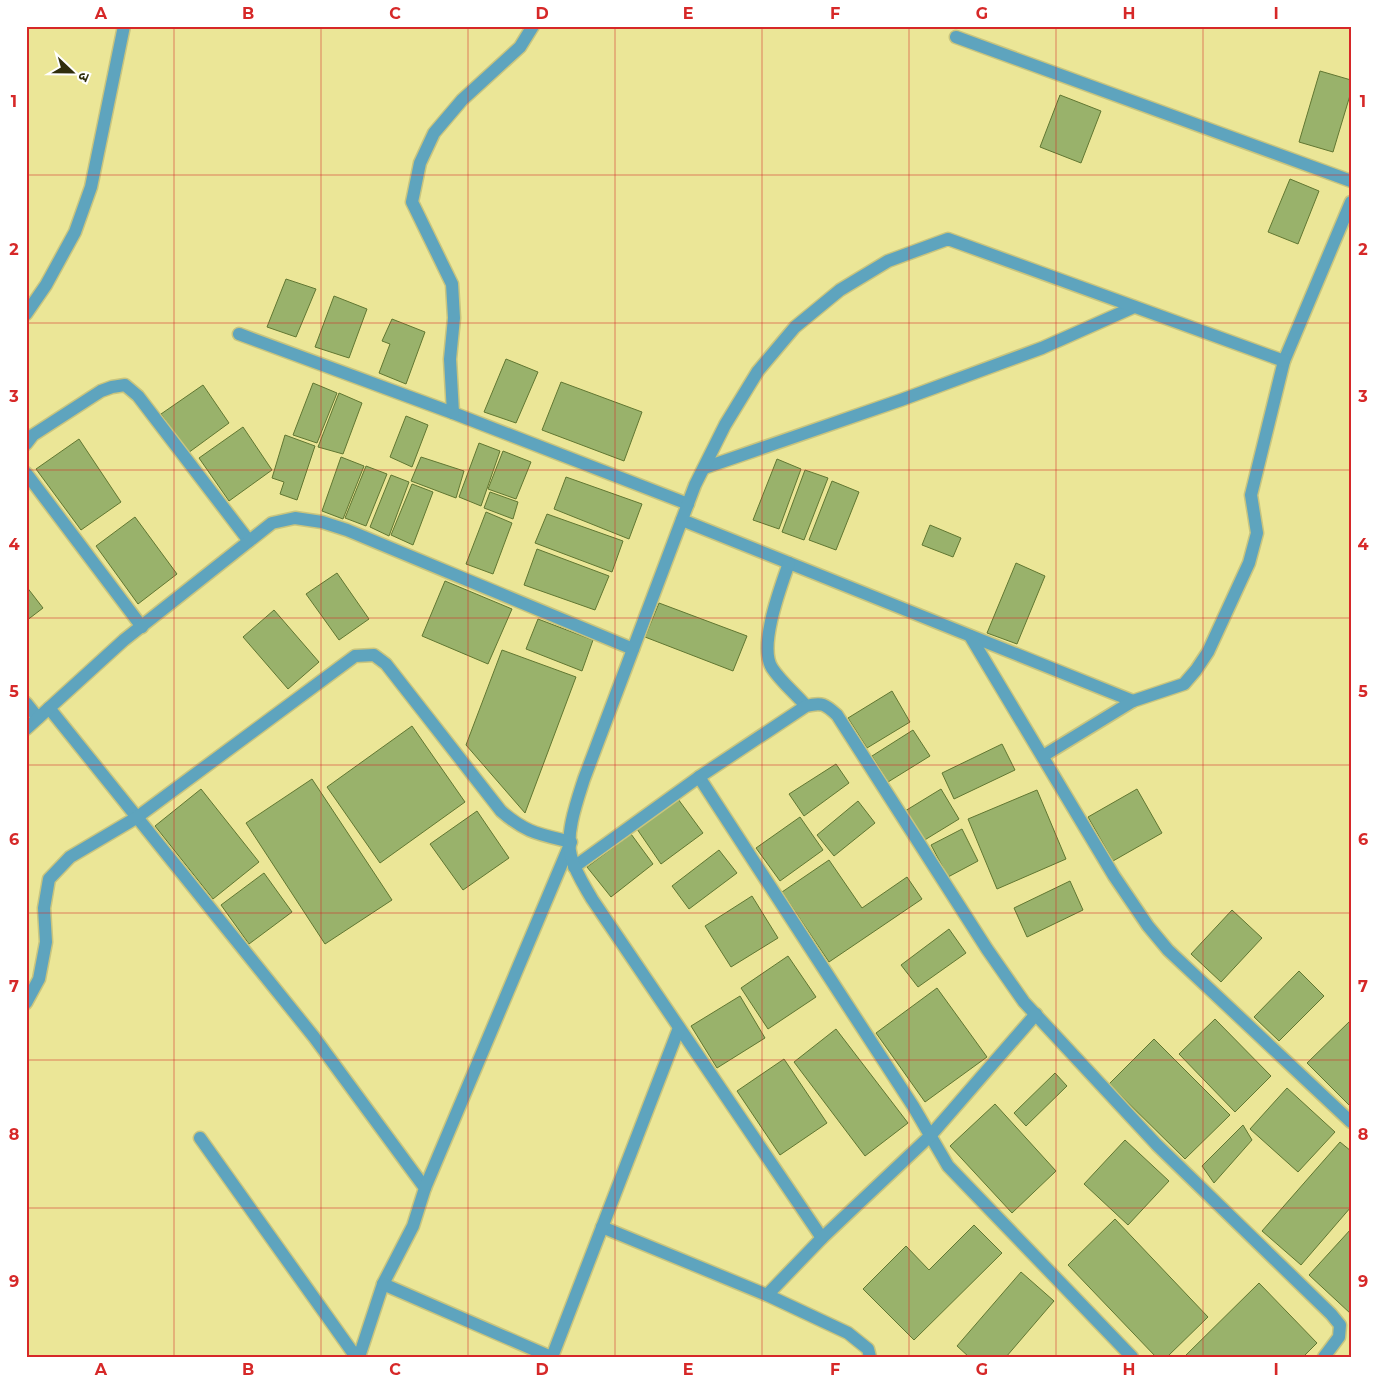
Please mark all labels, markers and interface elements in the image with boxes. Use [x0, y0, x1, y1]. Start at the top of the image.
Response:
text: A [94, 4, 108, 23]
text: B [242, 4, 254, 23]
text: C [389, 4, 401, 23]
text: D [535, 4, 549, 23]
text: E [683, 4, 693, 23]
text: F [830, 4, 840, 23]
text: G [976, 4, 988, 23]
text: H [1123, 4, 1135, 23]
text: I [1273, 4, 1279, 23]
north arrow [48, 48, 98, 98]
text: उ [74, 70, 94, 85]
text: 1 [11, 92, 17, 111]
text: 1 [1360, 92, 1366, 111]
text: 2 [9, 240, 19, 259]
text: 2 [1358, 240, 1368, 259]
text: 3 [8, 387, 19, 406]
text: 3 [1357, 387, 1368, 406]
text: 4 [8, 535, 20, 554]
text: 4 [1357, 535, 1369, 554]
text: 5 [9, 682, 19, 701]
text: 5 [1358, 682, 1368, 701]
text: 6 [9, 830, 19, 849]
text: 6 [1358, 830, 1368, 849]
text: 7 [9, 977, 19, 996]
text: 7 [1358, 977, 1368, 996]
text: 8 [9, 1125, 19, 1144]
text: 8 [1358, 1125, 1368, 1144]
text: 9 [9, 1272, 19, 1291]
text: 9 [1358, 1272, 1368, 1291]
text: A [94, 1360, 108, 1379]
text: B [242, 1360, 254, 1379]
text: C [389, 1360, 401, 1379]
text: D [535, 1360, 549, 1379]
text: E [683, 1360, 693, 1379]
text: F [830, 1360, 840, 1379]
text: G [976, 1360, 988, 1379]
text: H [1123, 1360, 1135, 1379]
text: I [1273, 1360, 1279, 1379]

